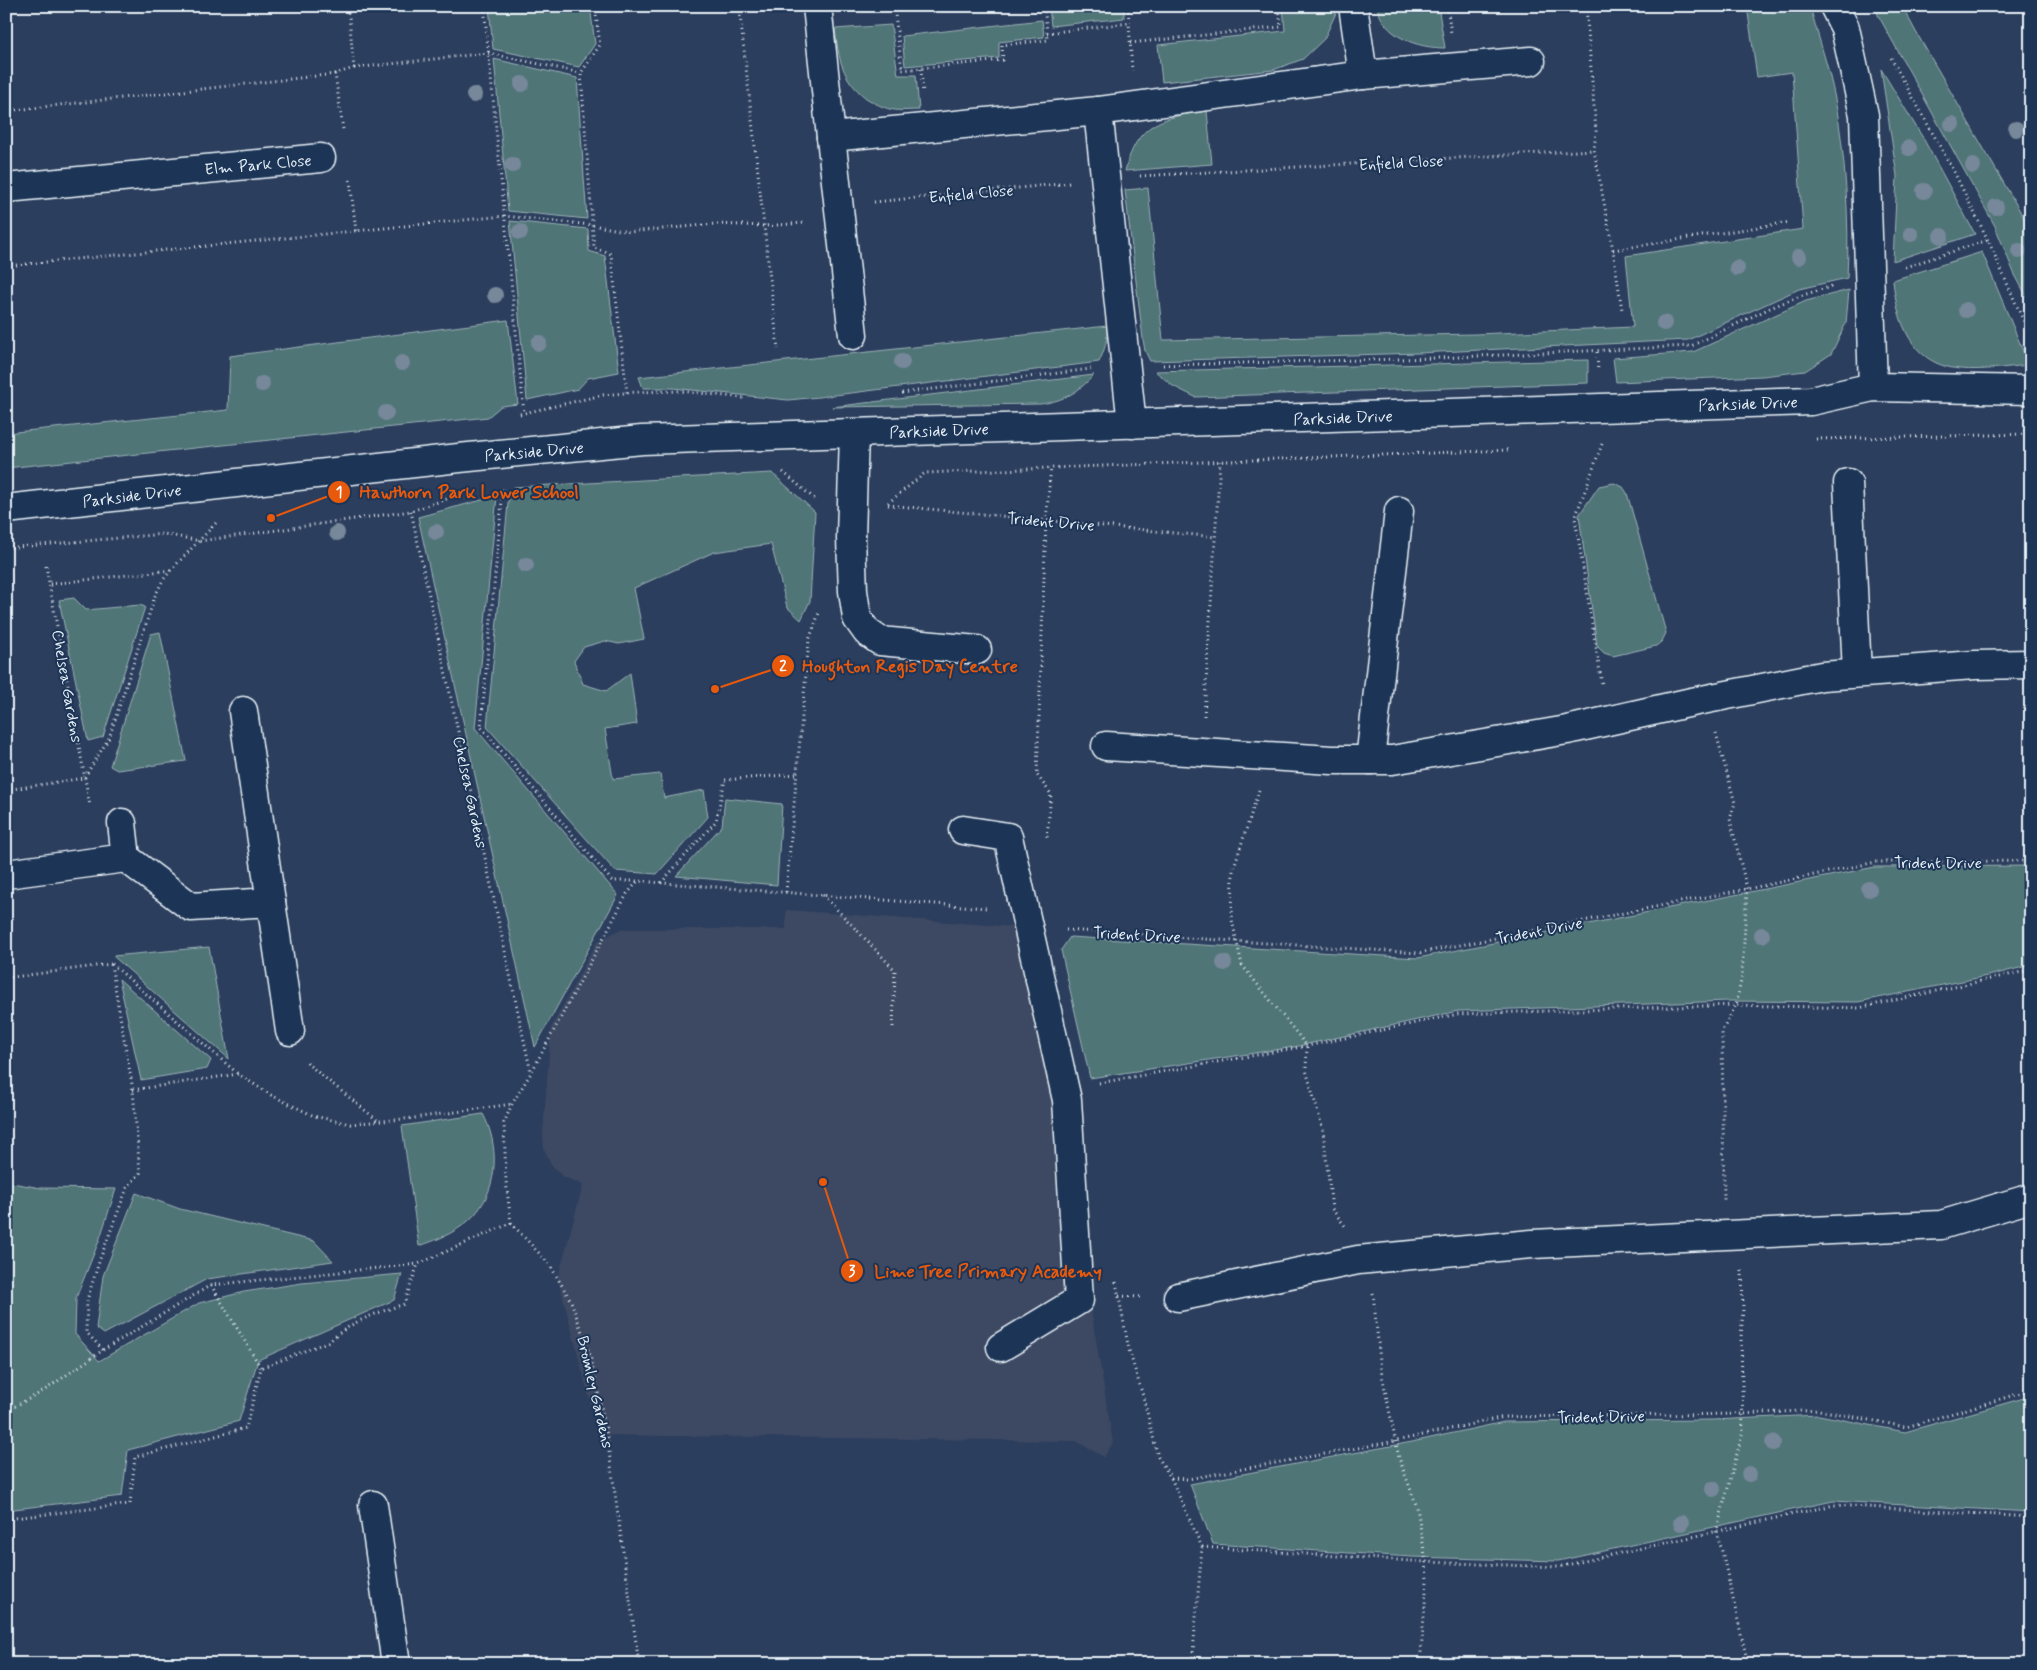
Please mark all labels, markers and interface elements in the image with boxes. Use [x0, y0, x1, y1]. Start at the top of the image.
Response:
street label: Elm Park Close [204, 150, 312, 181]
street label: Enfield Close [1358, 151, 1444, 176]
street label: Enfield Close [928, 180, 1014, 209]
street label: Parkside Drive [1698, 392, 1798, 417]
street label: Parkside Drive [1293, 406, 1393, 431]
street label: Parkside Drive [889, 419, 989, 444]
street label: Parkside Drive [484, 438, 585, 467]
callout: Hawthorn Park Lower School [326, 476, 588, 509]
street label: Parkside Drive [82, 480, 183, 513]
text: Hawthorn Park Lower School [359, 481, 579, 505]
text: 1 [336, 483, 342, 503]
street label: Trident Drive [1006, 508, 1096, 537]
street label: Chelsea Gardens [46, 628, 87, 744]
callout: Houghton Regis Day Centre [771, 649, 1024, 682]
text: Houghton Regis Day Centre [802, 655, 1018, 681]
text: 2 [779, 657, 787, 677]
street label: Chelsea Gardens [447, 734, 492, 850]
street label: Trident Drive [1894, 853, 1982, 874]
street label: Trident Drive [1494, 913, 1584, 950]
street label: Trident Drive [1093, 923, 1181, 948]
callout: Lime Tree Primary Academy [840, 1255, 1112, 1288]
text: Lime Tree Primary Academy [874, 1260, 1102, 1284]
text: 3 [849, 1262, 856, 1282]
street label: Bromley Gardens [571, 1334, 618, 1451]
street label: Trident Drive [1557, 1406, 1645, 1429]

